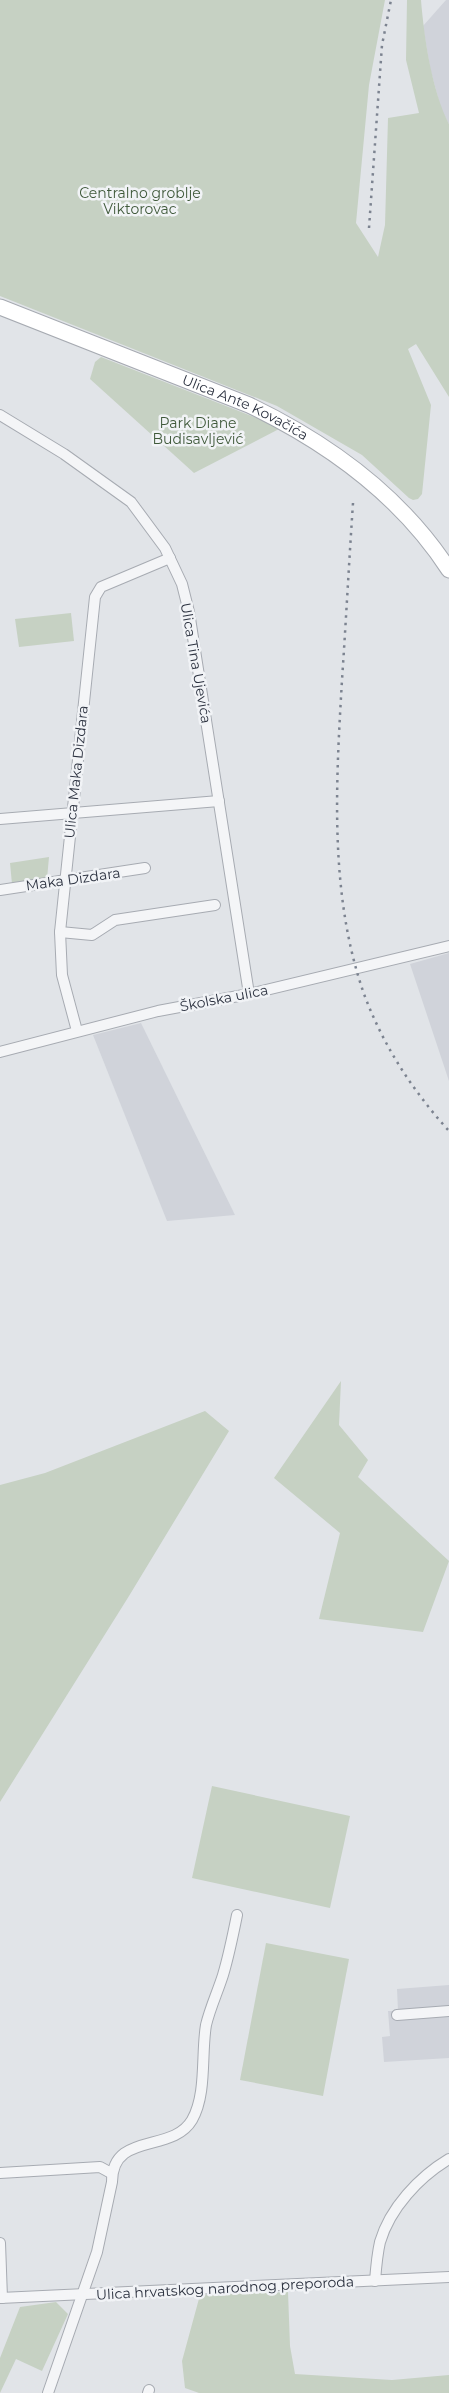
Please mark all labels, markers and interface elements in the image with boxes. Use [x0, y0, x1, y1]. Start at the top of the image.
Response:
park label: Centralno groblje Viktorovac [79, 184, 201, 218]
street label: Ulica Ante Kovačića [180, 371, 312, 444]
park label: Park Diane Budisavljević [153, 414, 244, 448]
street label: Ulica Tina Ujevića [177, 601, 215, 725]
street label: Ulica Maka Dizdara [60, 705, 92, 839]
street label: Maka Dizdara [25, 863, 121, 895]
street label: Školska ulica [178, 981, 270, 1015]
street label: Ulica hrvatskog narodnog preporoda [95, 2272, 355, 2304]

